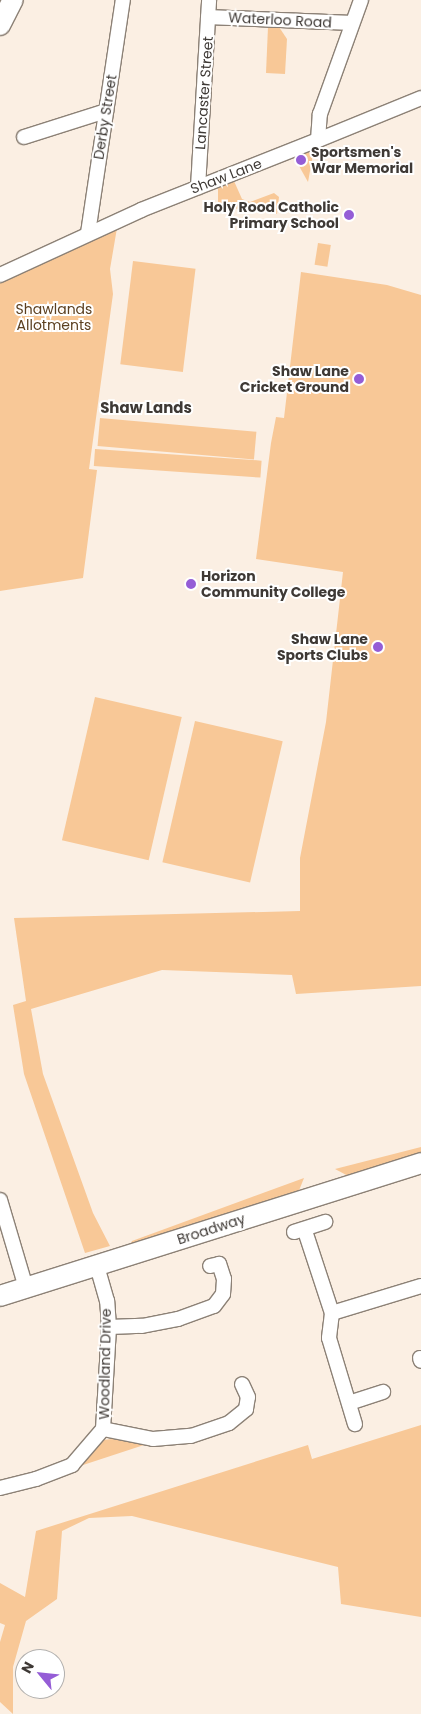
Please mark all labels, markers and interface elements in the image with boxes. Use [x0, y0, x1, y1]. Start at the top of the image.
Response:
street label: Waterloo Road [228, 9, 332, 31]
street label: Lancaster Street [192, 36, 216, 150]
street label: Derby Street [90, 73, 120, 161]
place label: Sportsmen's War Memorial [311, 144, 413, 176]
marker: Sportsmen's War Memorial [295, 154, 307, 166]
street label: Shaw Lane [188, 155, 264, 197]
place label: Holy Rood Catholic Primary School [204, 199, 339, 232]
marker: Holy Rood Catholic Primary School [343, 209, 355, 221]
park label: Shawlands Allotments [16, 301, 92, 334]
place label: Shaw Lane Cricket Ground [240, 363, 349, 396]
marker: Shaw Lane Cricket Ground [353, 373, 365, 385]
district label: Shaw Lands [100, 399, 192, 417]
place label: Horizon Community College [201, 568, 345, 600]
marker: Horizon Community College [185, 578, 197, 590]
place label: Shaw Lane Sports Clubs [277, 631, 368, 664]
marker: Shaw Lane Sports Clubs [372, 641, 384, 653]
street label: Broadway [175, 1210, 247, 1248]
street label: Woodland Drive [96, 1308, 114, 1420]
north arrow [15, 1649, 65, 1699]
text: N [16, 1658, 39, 1677]

